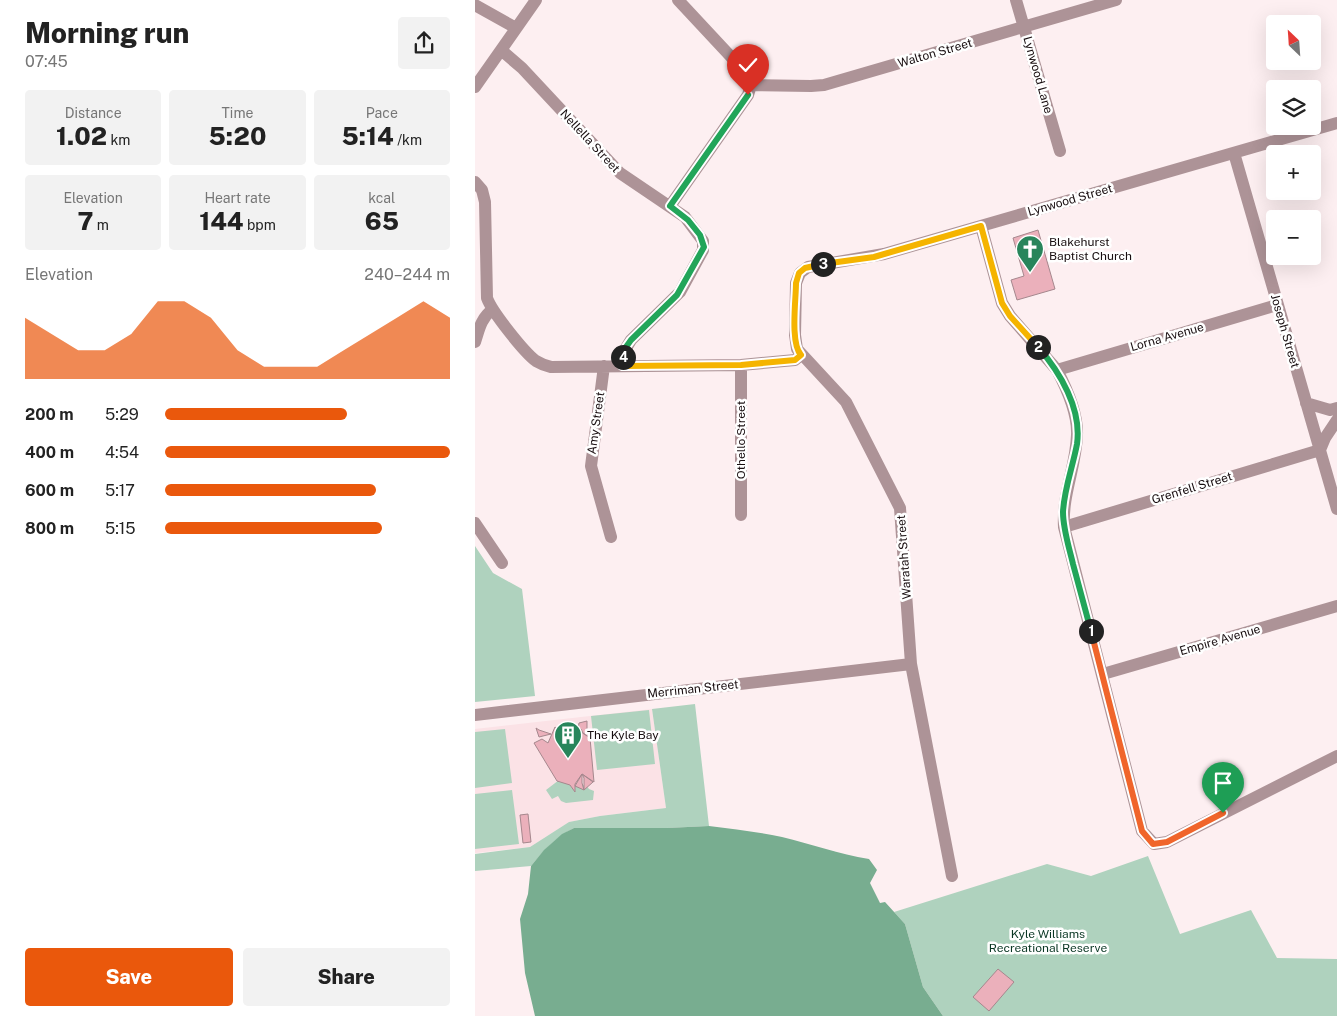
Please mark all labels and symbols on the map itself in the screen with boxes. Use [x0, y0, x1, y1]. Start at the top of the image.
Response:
north arrow [1266, 15, 1321, 70]
street label: Lynwood Lane [1020, 35, 1056, 115]
street label: Walton Street [896, 36, 974, 70]
pin [727, 44, 769, 95]
street label: Nellella Street [557, 107, 623, 176]
street label: Lynwood Street [1026, 181, 1114, 219]
church icon: Blakehurst Baptist Church [1015, 234, 1045, 273]
place label: Blakehurst Baptist Church [1049, 235, 1132, 263]
pin: 3 [811, 252, 835, 276]
street label: Joseph Street [1268, 292, 1302, 370]
street label: Lorna Avenue [1129, 320, 1206, 354]
pin: 2 [1025, 334, 1051, 360]
pin: 4 [611, 344, 635, 370]
street label: Amy Street [585, 390, 607, 455]
street label: Othello Street [734, 400, 748, 479]
street label: Grenfell Street [1150, 469, 1234, 507]
street label: Waratah Street [894, 514, 914, 600]
pin: 1 [1079, 618, 1103, 644]
street label: Empire Avenue [1178, 622, 1262, 658]
street label: Merriman Street [647, 677, 740, 701]
building icon: The Kyle Bay [553, 720, 583, 759]
place label: The Kyle Bay [587, 728, 659, 742]
pin [1202, 762, 1244, 813]
park label: Kyle Williams Recreational Reserve [989, 927, 1107, 955]

